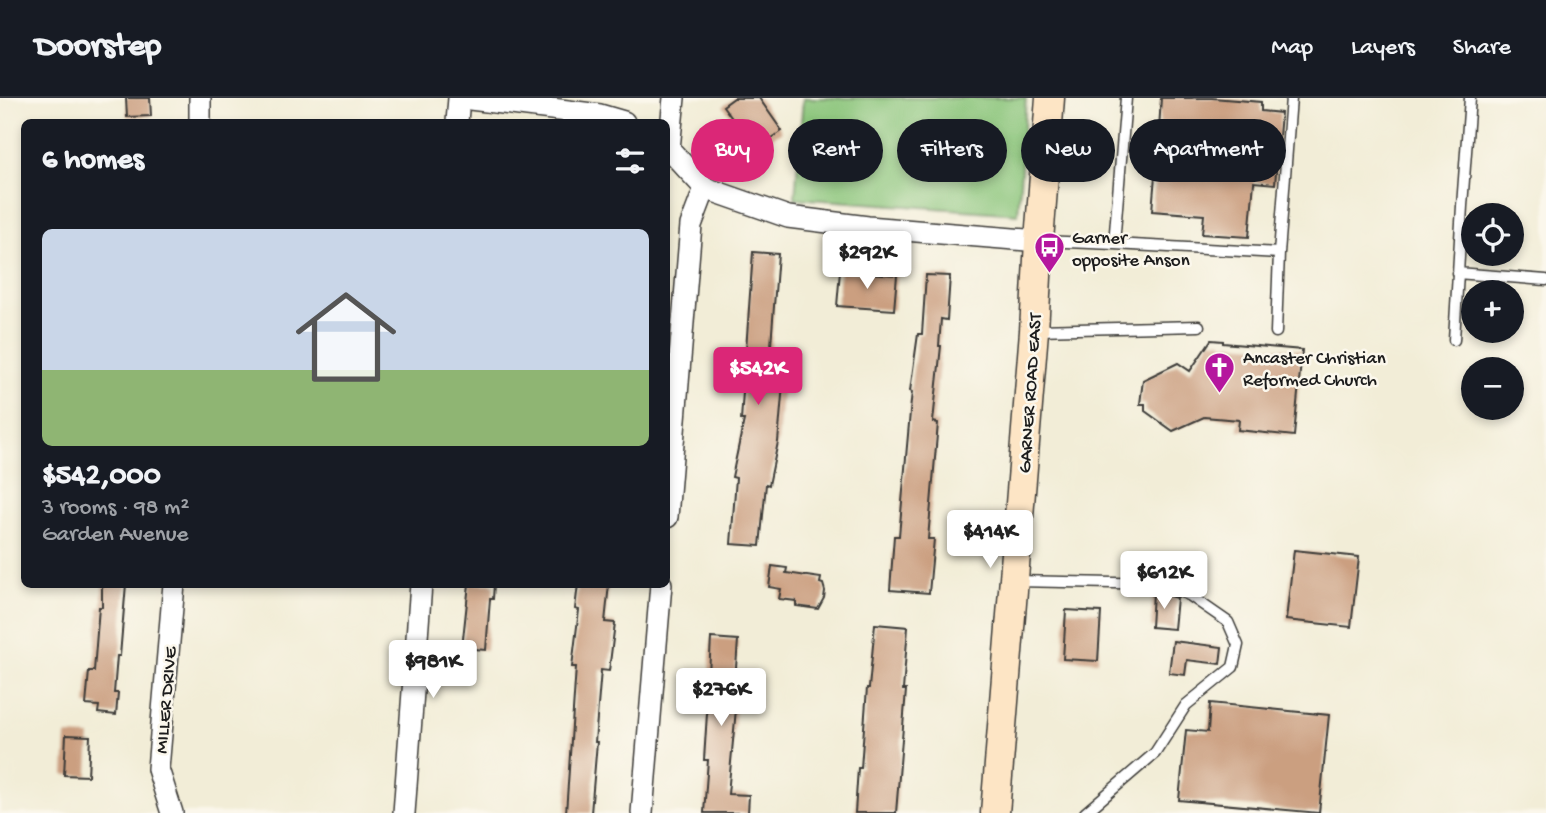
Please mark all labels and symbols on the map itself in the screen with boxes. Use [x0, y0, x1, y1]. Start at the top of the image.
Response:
place label: Garner opposite Anson [1072, 228, 1190, 273]
bus stop icon: Garner opposite Anson [1032, 230, 1066, 274]
pin: $292K [818, 232, 916, 291]
street label: GARNER ROAD EAST [1014, 312, 1049, 474]
pin: $542K [709, 348, 807, 407]
place label: Ancaster Christian Reformed Church [1243, 348, 1386, 393]
church icon: Ancaster Christian Reformed Church [1203, 350, 1237, 394]
pin: $414K [941, 510, 1039, 570]
pin: $612K [1115, 552, 1213, 611]
pin: $981K [384, 640, 482, 700]
street label: MILLER DRIVE [151, 645, 184, 755]
pin: $276K [672, 668, 770, 728]

